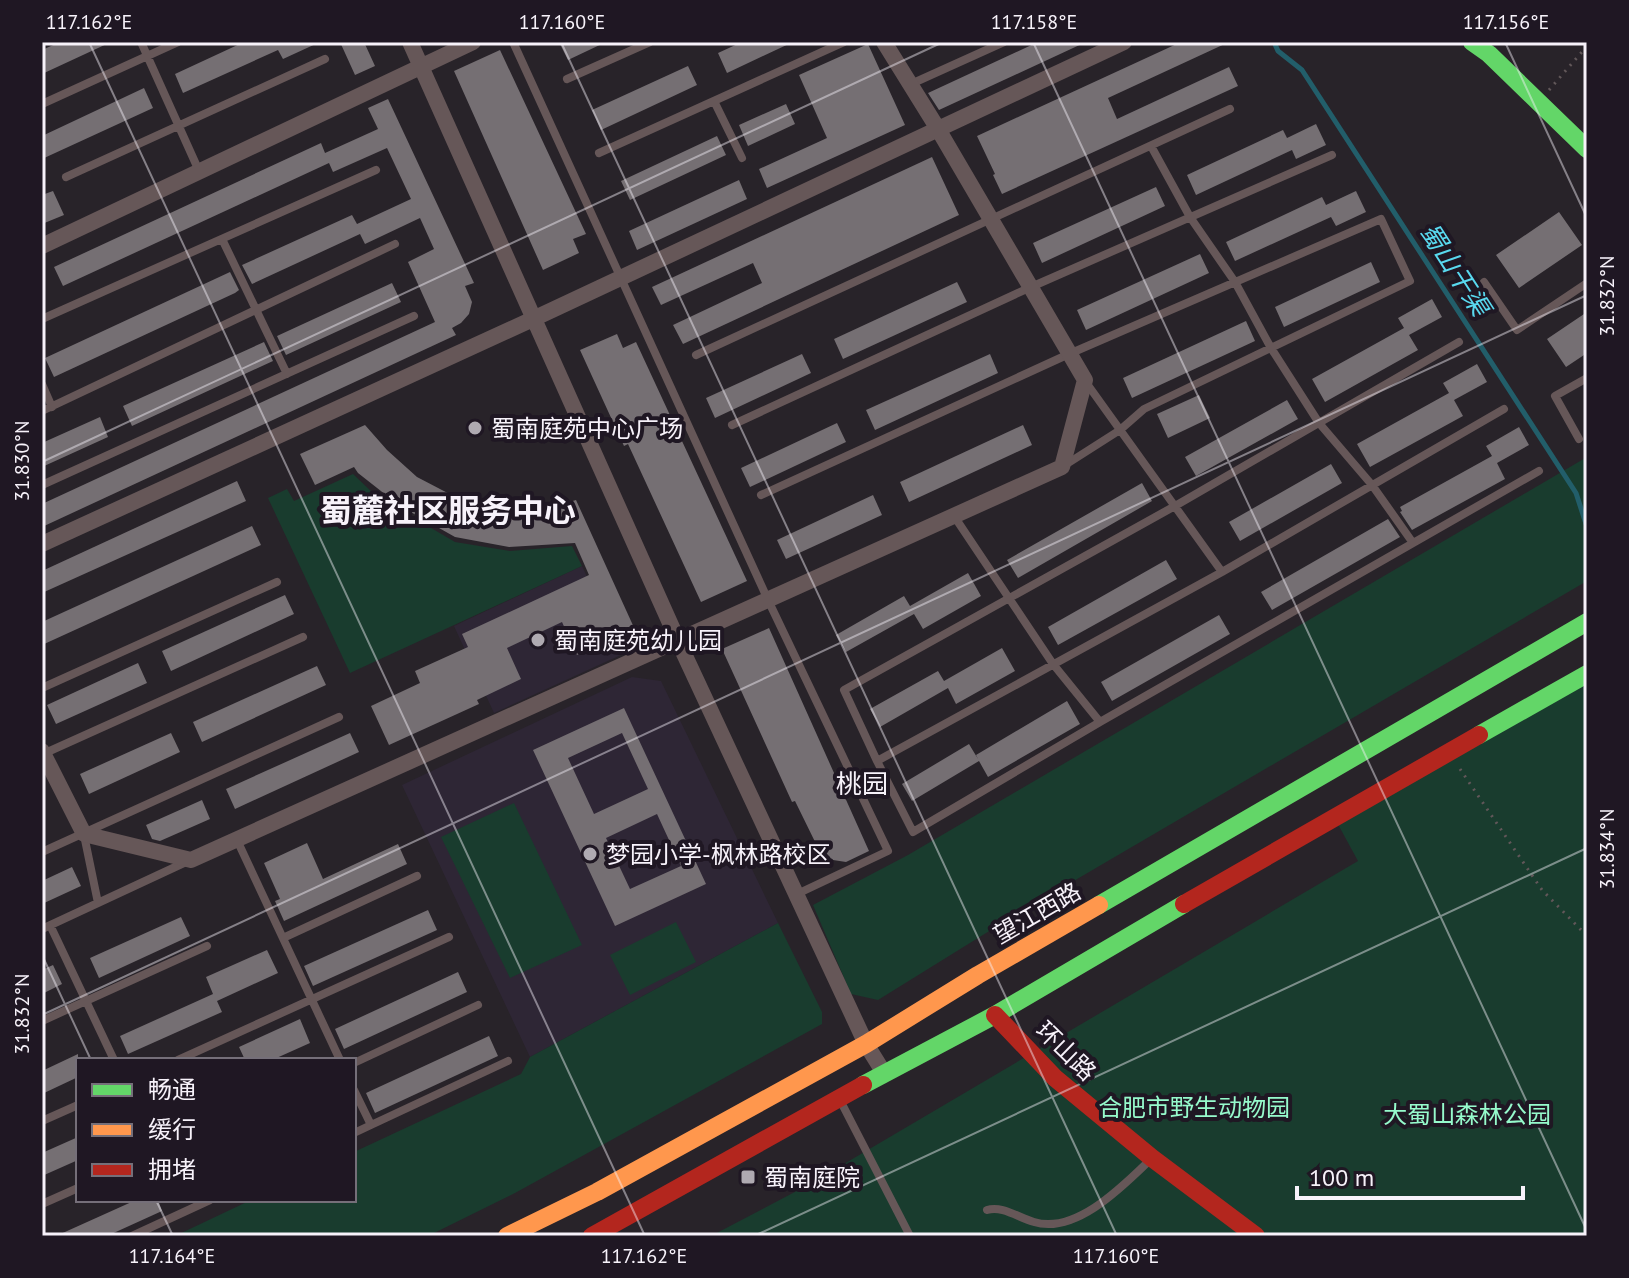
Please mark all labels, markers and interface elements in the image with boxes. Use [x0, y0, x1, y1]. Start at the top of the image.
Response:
text: 117.162°E [46, 9, 132, 35]
text: 117.160°E [519, 9, 605, 35]
text: 117.158°E [991, 9, 1077, 35]
text: 117.156°E [1463, 9, 1549, 35]
water label: 蜀山干渠 [1413, 216, 1499, 325]
text: 31.832°N [1594, 256, 1620, 336]
place label: 蜀南庭苑中心广场 [491, 413, 683, 444]
marker: 蜀南庭苑中心广场 [466, 419, 484, 437]
text: 31.830°N [9, 421, 35, 501]
district label: 蜀麓社区服务中心 [320, 489, 576, 531]
place label: 蜀南庭苑幼儿园 [554, 625, 722, 656]
marker: 蜀南庭苑幼儿园 [529, 631, 547, 649]
district label: 桃园 [836, 767, 888, 800]
text: 31.834°N [1594, 809, 1620, 889]
place label: 梦园小学-枫林路校区 [606, 839, 831, 870]
marker: 梦园小学-枫林路校区 [581, 845, 599, 863]
street label: 望江西路 [988, 876, 1086, 950]
text: 31.832°N [9, 974, 35, 1054]
street label: 环山路 [1029, 1015, 1103, 1087]
legend [76, 1058, 356, 1202]
text: 畅通 [148, 1074, 196, 1105]
park label: 合肥市野生动物园 [1098, 1092, 1290, 1123]
park label: 大蜀山森林公园 [1383, 1099, 1551, 1130]
text: 缓行 [148, 1114, 196, 1145]
scale bar [1297, 1150, 1523, 1200]
text: 拥堵 [148, 1154, 196, 1185]
place label: 蜀南庭院 [764, 1162, 860, 1193]
text: 100 m [1309, 1162, 1374, 1193]
marker: 蜀南庭院 [739, 1168, 757, 1186]
text: 117.164°E [129, 1243, 215, 1269]
text: 117.162°E [601, 1243, 687, 1269]
text: 117.160°E [1073, 1243, 1159, 1269]

